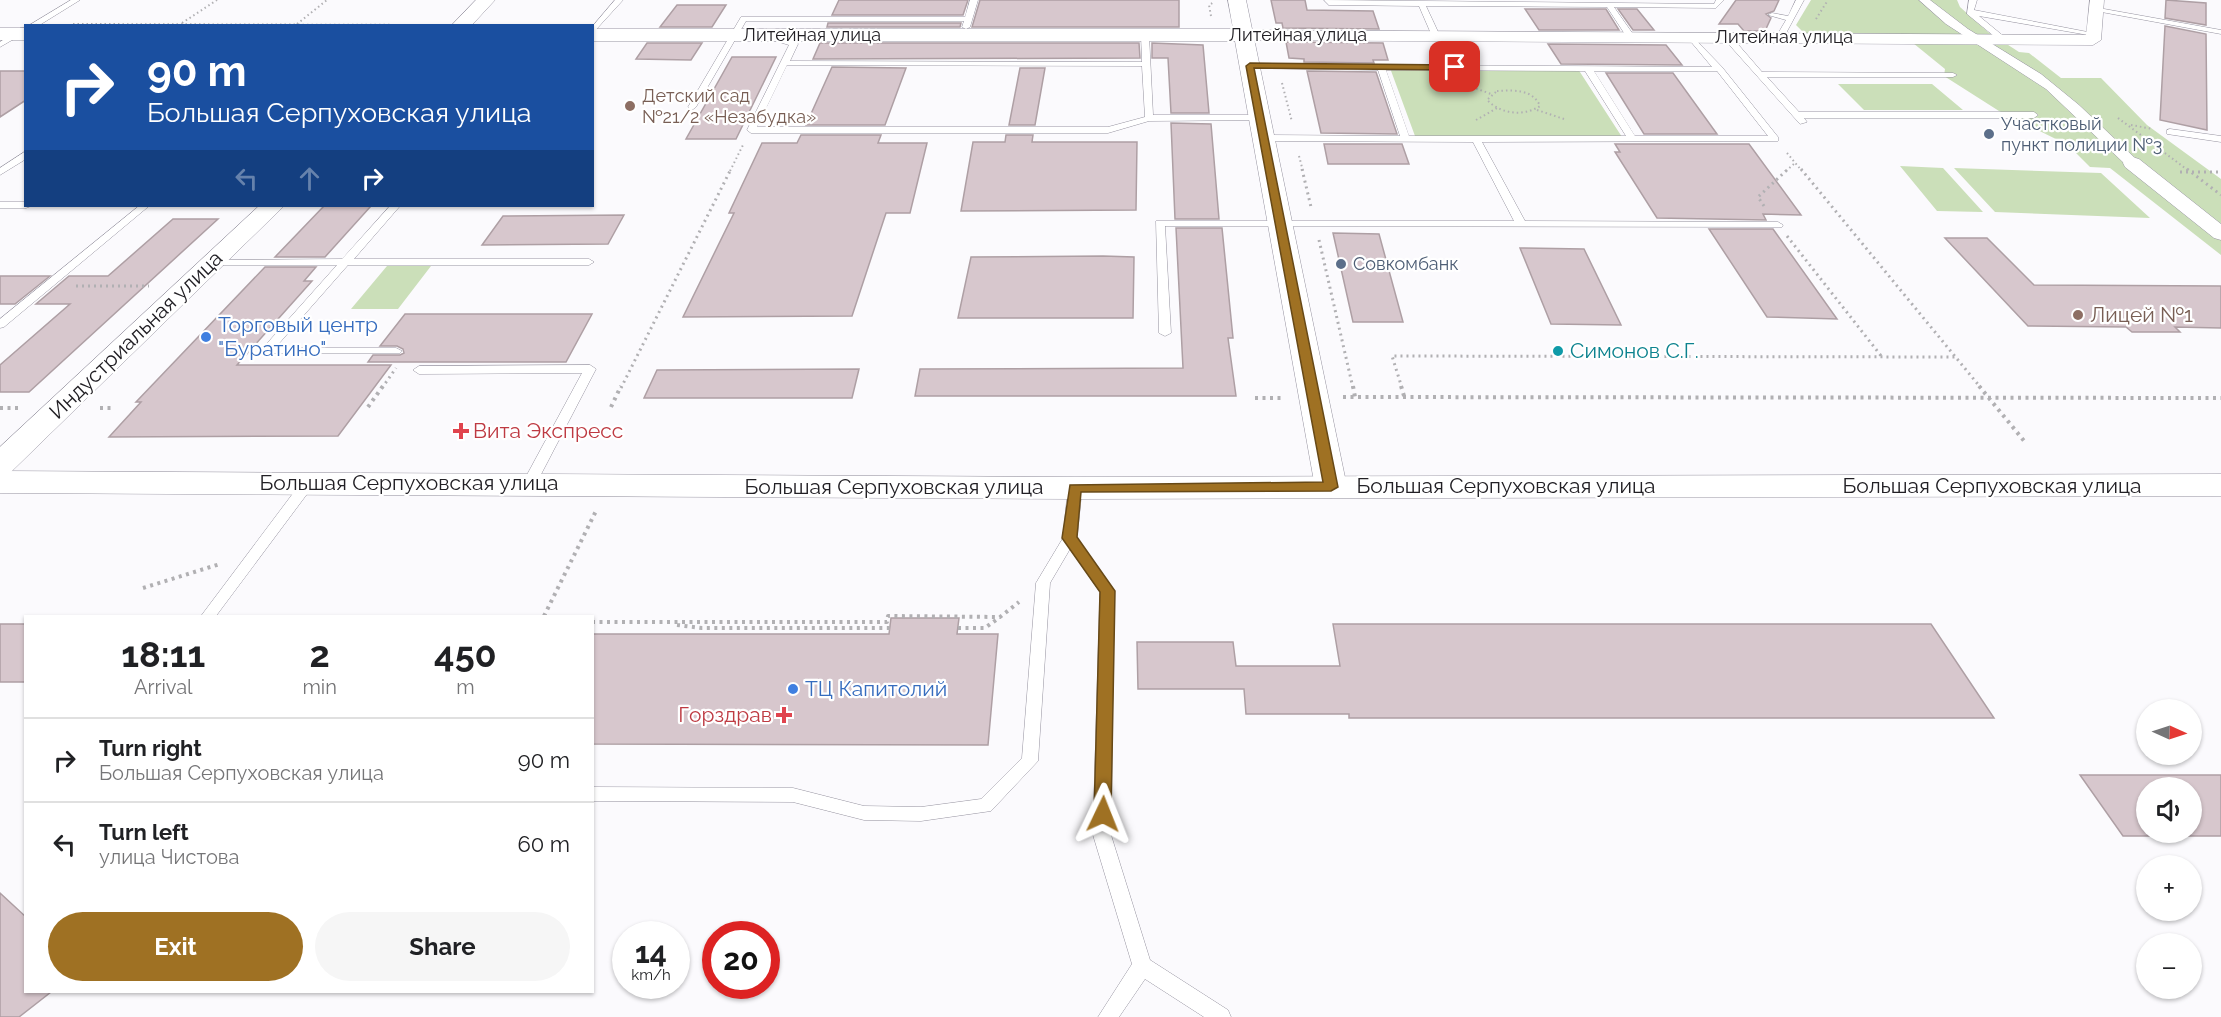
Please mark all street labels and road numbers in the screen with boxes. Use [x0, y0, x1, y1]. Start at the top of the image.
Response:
street label: Литейная улица [743, 24, 881, 45]
street label: Литейная улица [1229, 24, 1367, 45]
street label: Литейная улица [1715, 26, 1853, 47]
street label: Индустриальная улица [44, 246, 227, 424]
street label: Большая Серпуховская улица [259, 470, 559, 495]
street label: Большая Серпуховская улица [1356, 473, 1656, 498]
street label: Большая Серпуховская улица [1842, 473, 2142, 498]
street label: Большая Серпуховская улица [744, 474, 1044, 499]

